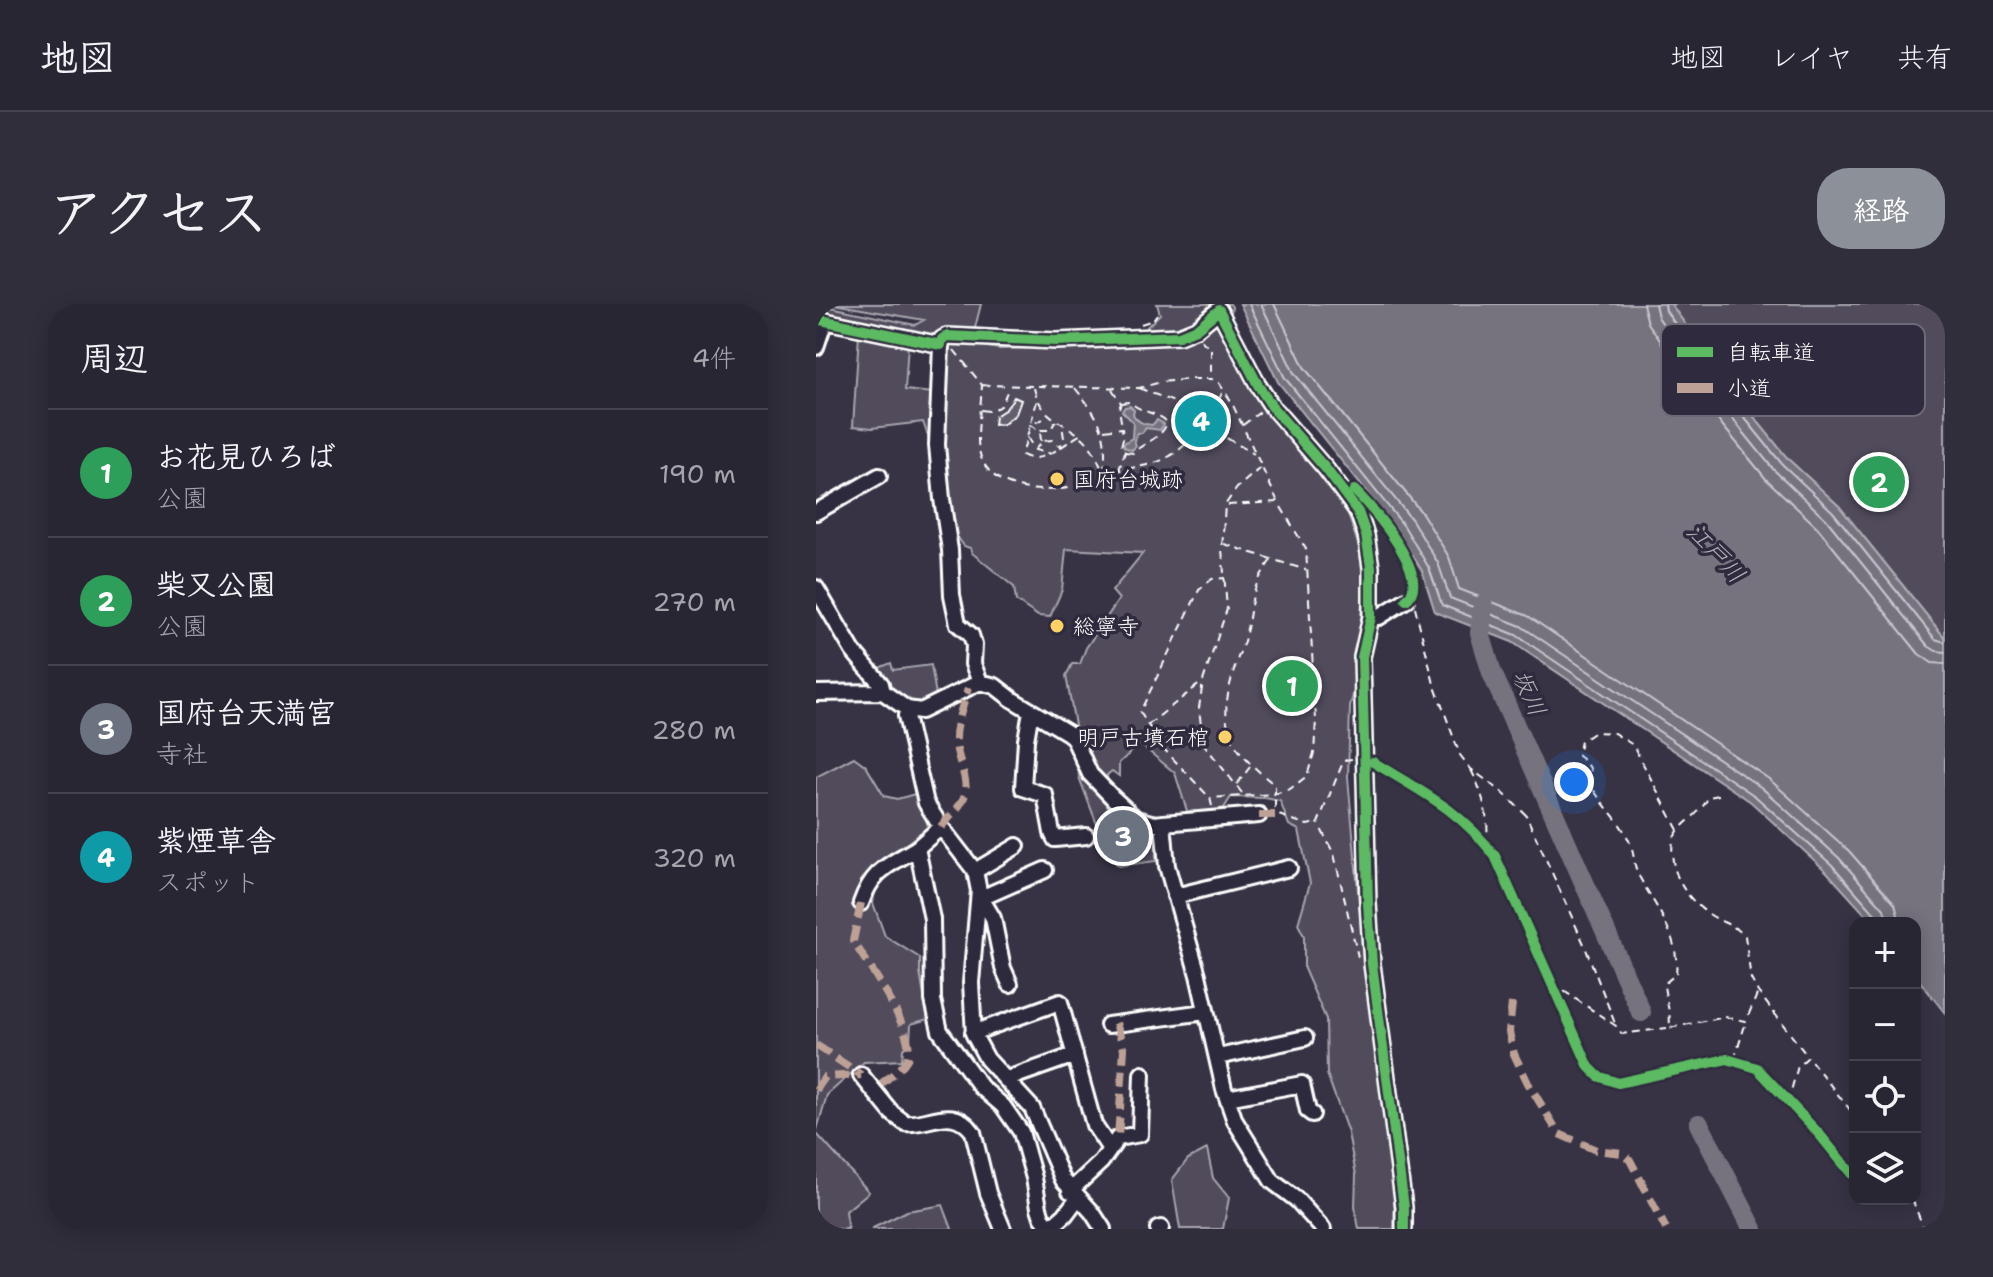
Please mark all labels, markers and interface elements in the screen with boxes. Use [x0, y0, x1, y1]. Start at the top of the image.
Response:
text: 地図 [40, 32, 116, 83]
text: 地図 [1670, 38, 1726, 76]
text: レイヤ [1770, 38, 1853, 76]
text: 共有 [1897, 38, 1953, 76]
button: 経路 [1817, 168, 1945, 249]
text: アクセス [48, 175, 269, 250]
legend [1661, 324, 1925, 416]
text: 周辺 [80, 335, 148, 381]
text: 自転車道 [1727, 338, 1815, 367]
text: 4件 [692, 340, 736, 375]
text: 小道 [1727, 374, 1771, 403]
pin: 4 [1175, 391, 1227, 451]
text: お花見ひろば [156, 436, 336, 477]
pin: 2 [1853, 452, 1905, 512]
text: 1 [100, 456, 112, 491]
text: 190 m [659, 456, 736, 491]
place label: 国府台城跡 [1073, 465, 1183, 494]
marker: 国府台城跡 [1048, 470, 1066, 488]
text: 公園 [156, 480, 208, 515]
water label: 江戸川 [1680, 516, 1752, 590]
text: 柴又公園 [156, 564, 276, 605]
text: 2 [97, 584, 115, 619]
text: 270 m [653, 584, 736, 619]
text: 公園 [156, 608, 208, 643]
place label: 総寧寺 [1073, 612, 1139, 641]
marker: 総寧寺 [1048, 617, 1066, 635]
pin: 1 [1266, 656, 1318, 716]
water label: 坂川 [1505, 665, 1553, 721]
text: 国府台天満宮 [156, 692, 336, 733]
text: 3 [97, 712, 115, 747]
text: 280 m [651, 712, 736, 747]
place label: 明戸古墳石棺 [1077, 723, 1209, 752]
marker: 明戸古墳石棺 [1216, 728, 1234, 746]
text: 寺社 [156, 736, 208, 771]
your location [1554, 762, 1594, 802]
pin: 3 [1097, 806, 1149, 866]
text: 紫煙草舎 [156, 820, 276, 861]
text: 4 [97, 840, 115, 875]
text: 320 m [653, 840, 736, 875]
text: スポット [156, 864, 260, 899]
map controls [1849, 917, 1921, 1205]
button: + [1849, 917, 1921, 989]
button: − [1849, 989, 1921, 1061]
button: locate [1849, 1061, 1921, 1133]
button: layers [1849, 1133, 1921, 1205]

